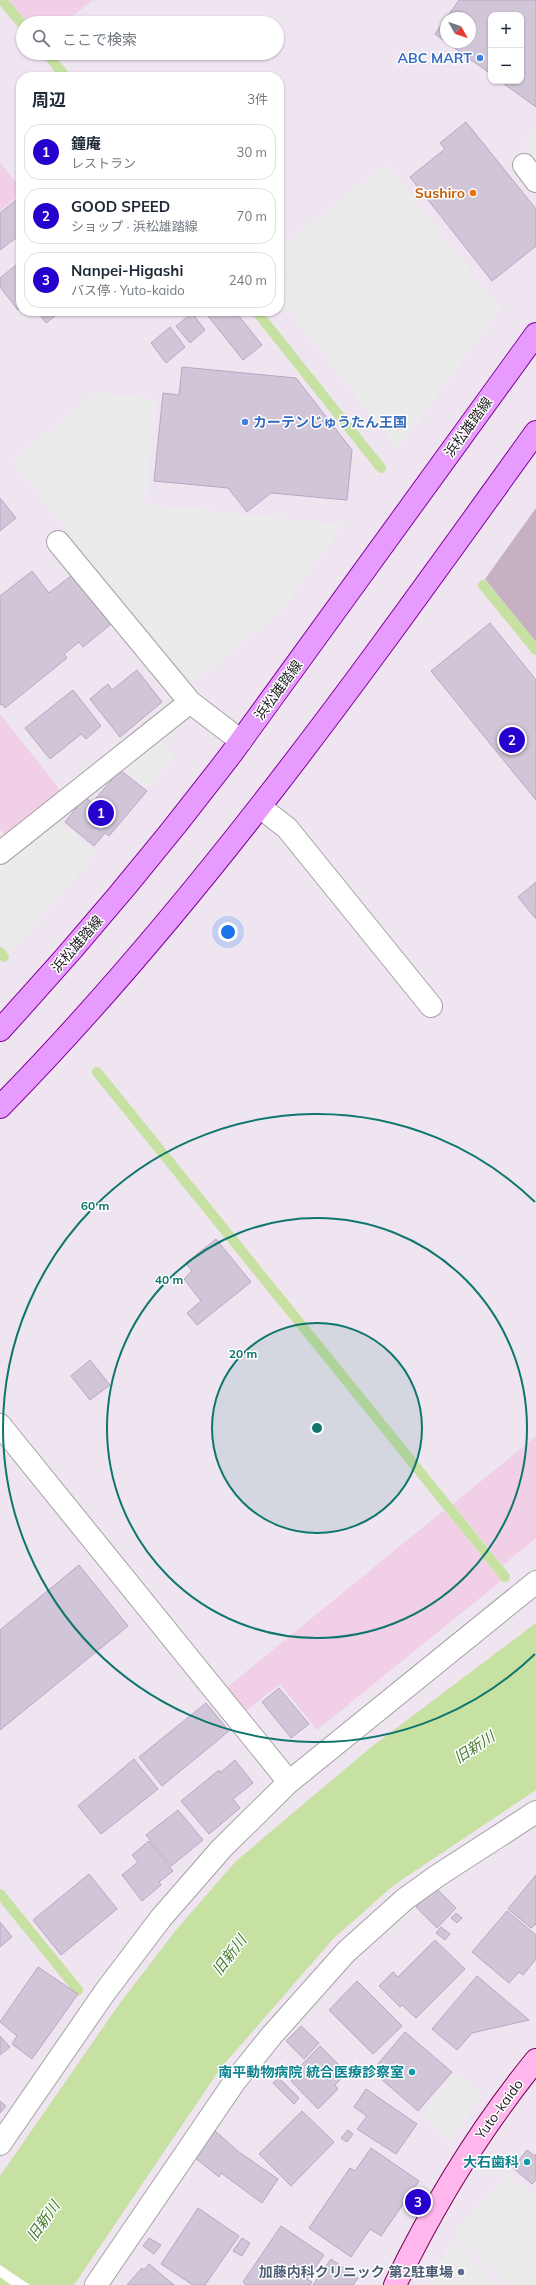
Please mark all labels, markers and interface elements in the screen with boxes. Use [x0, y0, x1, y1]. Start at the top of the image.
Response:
north arrow [440, 12, 476, 48]
map controls [488, 12, 524, 84]
button: + [488, 12, 524, 48]
search box [16, 16, 284, 60]
icon: search [30, 27, 52, 49]
text: ここで検索 [62, 30, 137, 49]
button: − [488, 48, 524, 84]
place label: ABC MART [398, 49, 472, 67]
marker: ABC MART [475, 53, 485, 63]
text: 周辺 [32, 89, 66, 110]
text: 3件 [247, 91, 268, 107]
text: 鐘庵 [71, 134, 101, 153]
text: 1 [42, 144, 50, 160]
text: 30 m [237, 144, 267, 160]
text: レストラン [71, 155, 136, 171]
place label: Sushiro [415, 184, 465, 202]
marker: Sushiro [468, 188, 478, 198]
text: GOOD SPEED [71, 197, 170, 216]
text: 2 [42, 208, 50, 224]
text: 70 m [237, 208, 267, 224]
text: ショップ · 浜松雄踏線 [71, 218, 198, 234]
text: Nanpei-Higashi [71, 261, 183, 280]
text: 3 [42, 272, 50, 288]
text: 240 m [229, 272, 267, 288]
text: バス停 · Yuto-kaido [71, 282, 185, 298]
street label: 浜松雄踏線 [440, 393, 496, 461]
place label: カーテンじゅうたん王国 [253, 413, 407, 431]
marker: カーテンじゅうたん王国 [240, 417, 250, 427]
street label: 浜松雄踏線 [250, 656, 306, 724]
pin: 2 [499, 725, 525, 755]
pin: 1 [88, 798, 114, 828]
street label: 浜松雄踏線 [47, 912, 107, 976]
your location [218, 922, 238, 942]
text: 60 m [81, 1198, 109, 1213]
text: 40 m [155, 1272, 183, 1287]
text: 20 m [229, 1346, 257, 1361]
centre of rings [310, 1421, 324, 1435]
water label: 旧新川 [450, 1726, 500, 1767]
water label: 旧新川 [208, 1930, 251, 1979]
place label: 南平動物病院 統合医療診察室 [218, 2063, 404, 2081]
marker: 南平動物病院 統合医療診察室 [407, 2067, 417, 2077]
street label: Yuto-kaido [471, 2075, 527, 2143]
place label: 大石歯科 [463, 2153, 519, 2171]
marker: 大石歯科 [522, 2157, 532, 2167]
pin: 3 [405, 2187, 431, 2217]
water label: 旧新川 [22, 2195, 65, 2245]
place label: 加藤内科クリニック 第2駐車場 [259, 2263, 453, 2281]
marker: 加藤内科クリニック 第2駐車場 [456, 2267, 466, 2277]

